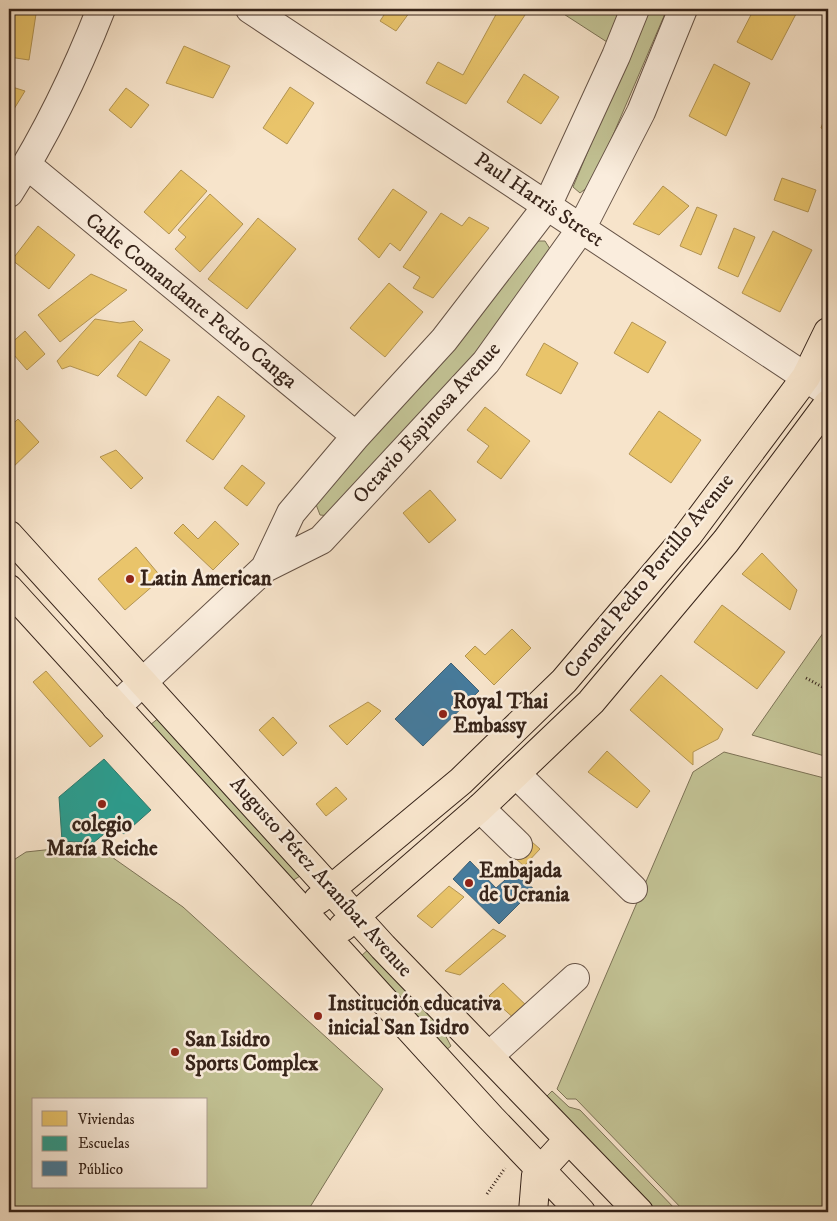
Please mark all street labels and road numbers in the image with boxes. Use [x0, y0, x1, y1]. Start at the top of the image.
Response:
street label: Paul Harris Street [469, 147, 609, 253]
street label: Calle Comandante Pedro Canga [80, 207, 302, 395]
street label: Octavio Espinosa Avenue [347, 336, 507, 509]
street label: Coronel Pedro Portillo Avenue [558, 468, 740, 684]
street label: Augusto Pérez Araníbar Avenue [224, 771, 418, 983]

